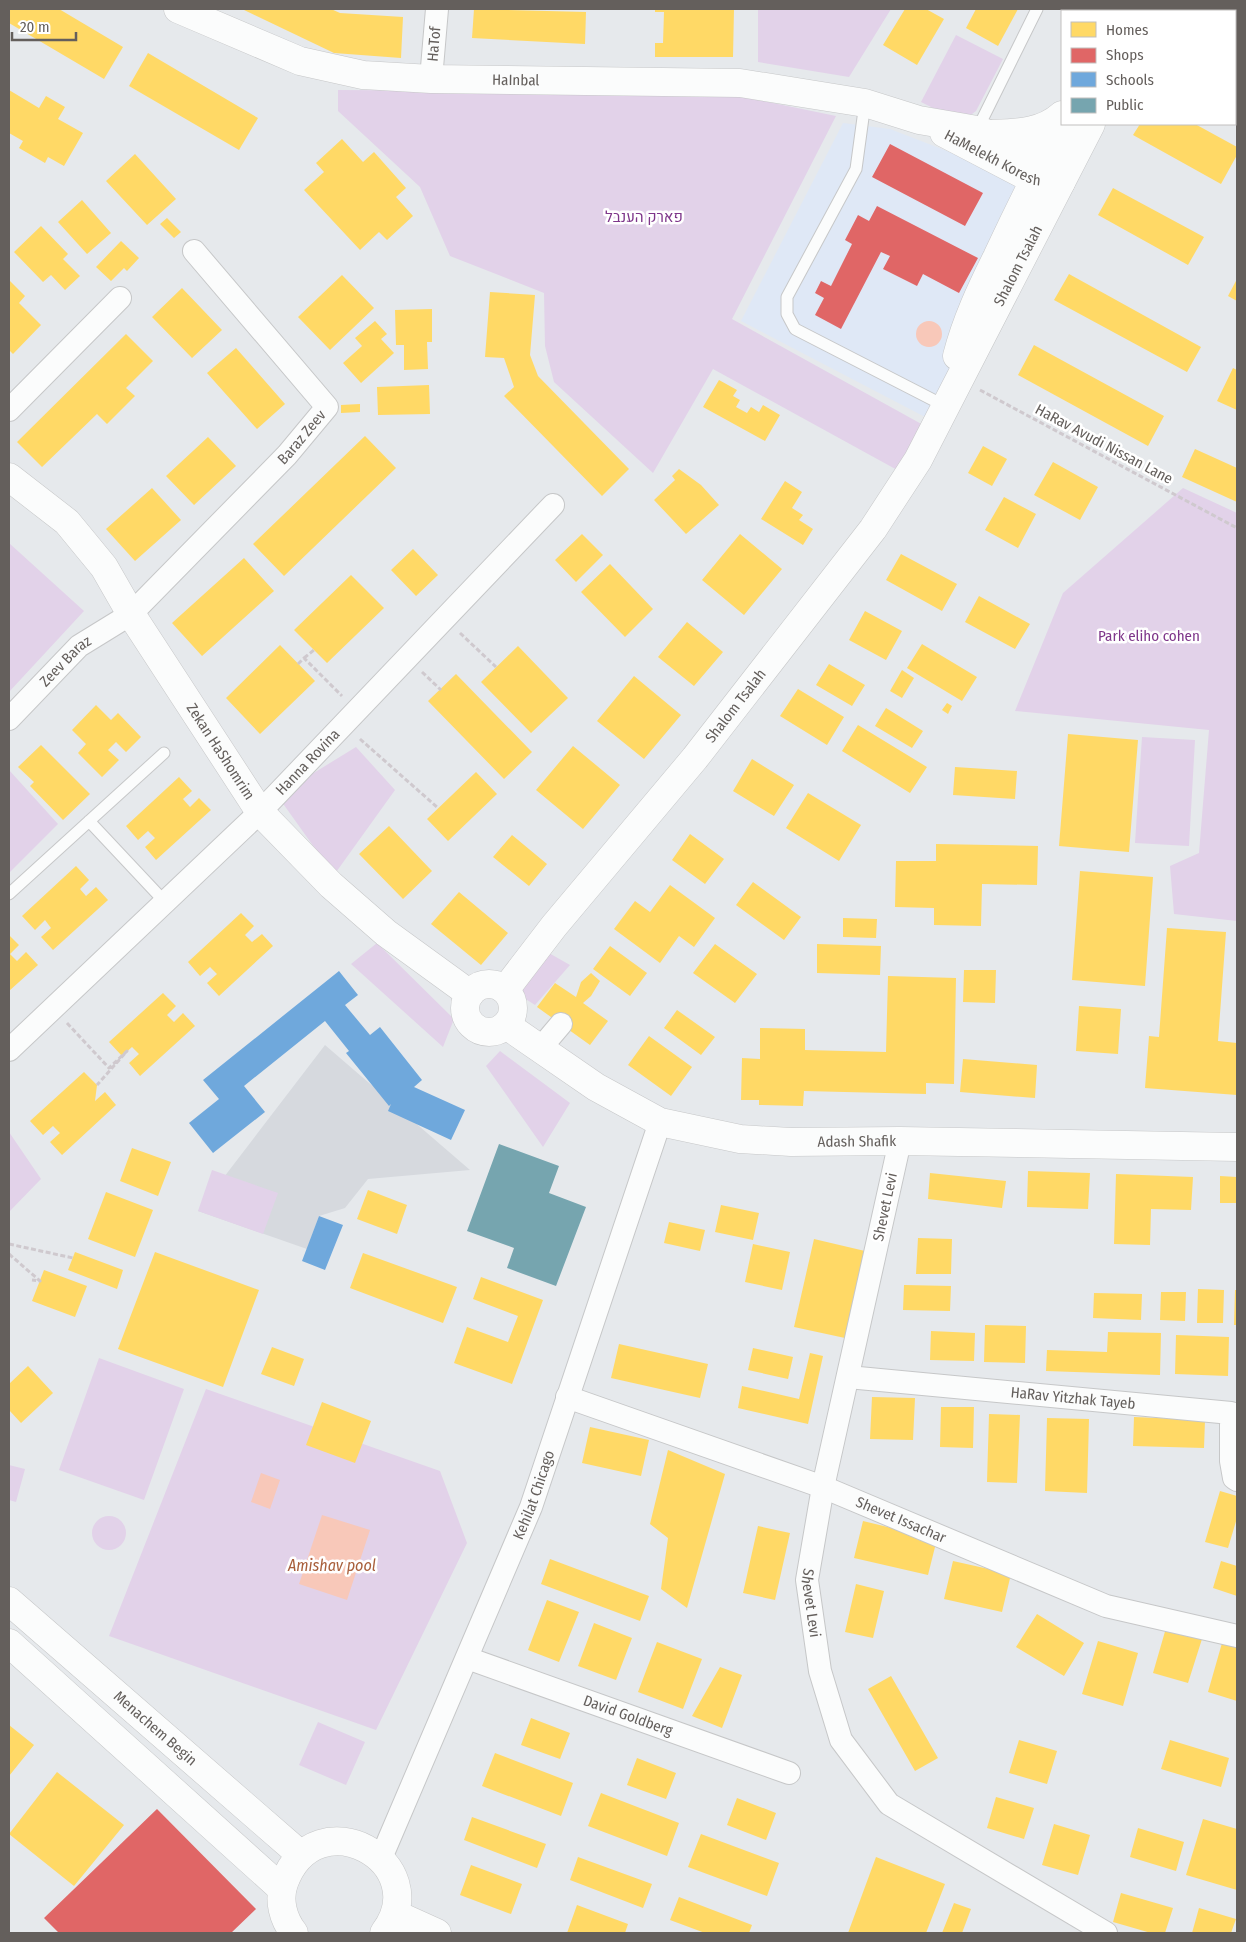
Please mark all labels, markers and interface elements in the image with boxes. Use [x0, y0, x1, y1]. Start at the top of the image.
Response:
scale bar [12, 10, 76, 42]
legend [1061, 10, 1236, 125]
text: 20 m [20, 18, 50, 36]
text: Homes [1106, 21, 1148, 39]
street label: HaTof [424, 24, 445, 62]
text: Shops [1106, 46, 1144, 64]
street label: HaInbal [492, 71, 540, 89]
text: Schools [1106, 71, 1154, 89]
text: Public [1106, 96, 1144, 114]
street label: HaMelekh Koresh [941, 126, 1042, 190]
park label: פארק הענבל [605, 208, 683, 226]
street label: Shalom Tsalah [990, 222, 1046, 309]
street label: HaRav Avudi Nissan Lane [1032, 400, 1176, 488]
street label: Baraz Zeev [274, 406, 330, 468]
park label: Park eliho cohen [1098, 627, 1200, 645]
street label: Zeev Baraz [36, 632, 94, 690]
street label: Shalom Tsalah [701, 665, 770, 746]
street label: Zekan HaShomrim [183, 700, 259, 803]
street label: Hanna Rovina [272, 725, 343, 799]
street label: Adash Shafik [818, 1132, 896, 1151]
street label: Shevet Levi [869, 1171, 901, 1243]
street label: HaRav Yitzhak Tayeb [1010, 1383, 1136, 1413]
street label: Kehilat Chicago [509, 1448, 558, 1542]
street label: Shevet Issachar [853, 1493, 949, 1547]
water label: Amishav pool [287, 1556, 376, 1575]
street label: Shevet Levi [797, 1567, 824, 1639]
street label: Menachem Begin [110, 1687, 201, 1769]
street label: David Goldberg [581, 1691, 675, 1740]

